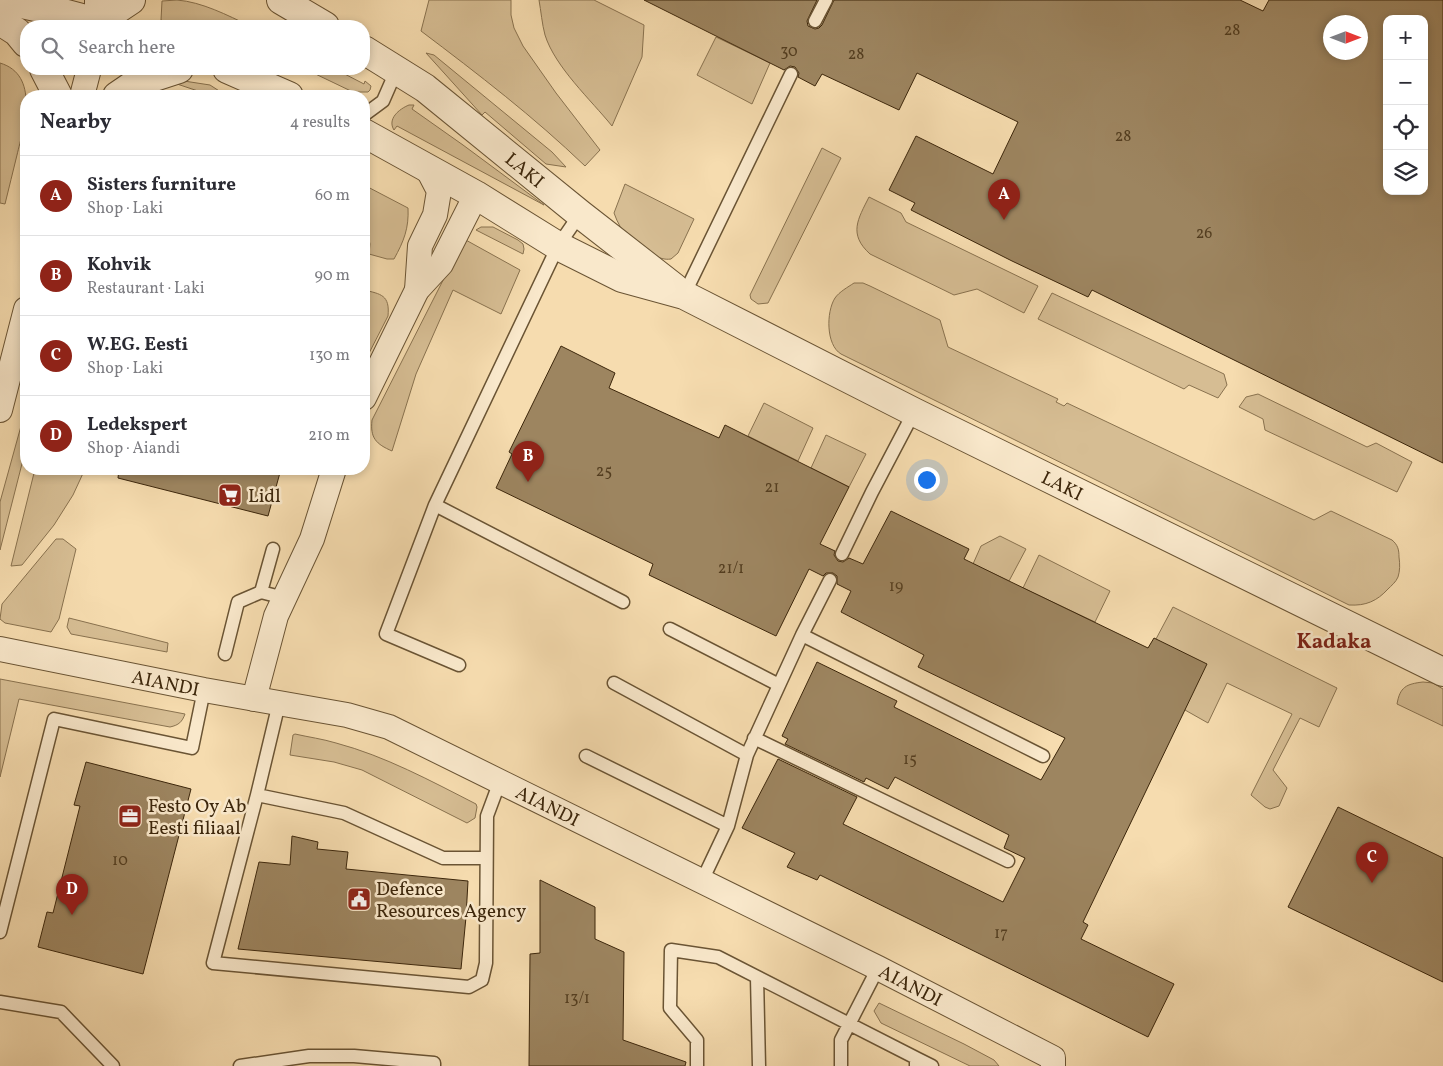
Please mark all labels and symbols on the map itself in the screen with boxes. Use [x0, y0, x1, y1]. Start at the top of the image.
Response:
north arrow [1323, 15, 1368, 60]
house number: 28 [1224, 20, 1240, 42]
house number: 30 [780, 41, 798, 63]
house number: 28 [848, 44, 864, 66]
house number: 28 [1115, 126, 1131, 148]
street label: LAKI [499, 147, 549, 195]
pin: A [988, 179, 1020, 220]
house number: 26 [1196, 223, 1212, 245]
pin: B [512, 441, 544, 482]
house number: 25 [596, 461, 612, 483]
street label: LAKI [1036, 466, 1087, 508]
your location [914, 467, 940, 493]
house number: 21 [765, 477, 779, 499]
supermarket icon: Lidl [217, 482, 243, 508]
place label: Lidl [248, 484, 281, 510]
house number: 21/1 [718, 558, 744, 580]
house number: 19 [889, 576, 903, 598]
district label: Kadaka [1296, 628, 1372, 657]
street label: AIANDI [129, 665, 201, 704]
house number: 15 [903, 749, 917, 771]
street label: AIANDI [511, 780, 583, 834]
place label: Festo Oy Ab Eesti filiaal [148, 794, 246, 842]
office icon: Festo Oy Ab Eesti filiaal [117, 803, 143, 829]
pin: C [1356, 842, 1388, 883]
house number: 10 [112, 850, 128, 872]
pin: D [56, 874, 88, 915]
place label: Defence Resources Agency [376, 877, 526, 925]
public building icon: Defence Resources Agency [346, 886, 372, 912]
house number: 17 [994, 923, 1008, 945]
street label: AIANDI [874, 959, 946, 1014]
house number: 13/1 [564, 988, 590, 1010]

